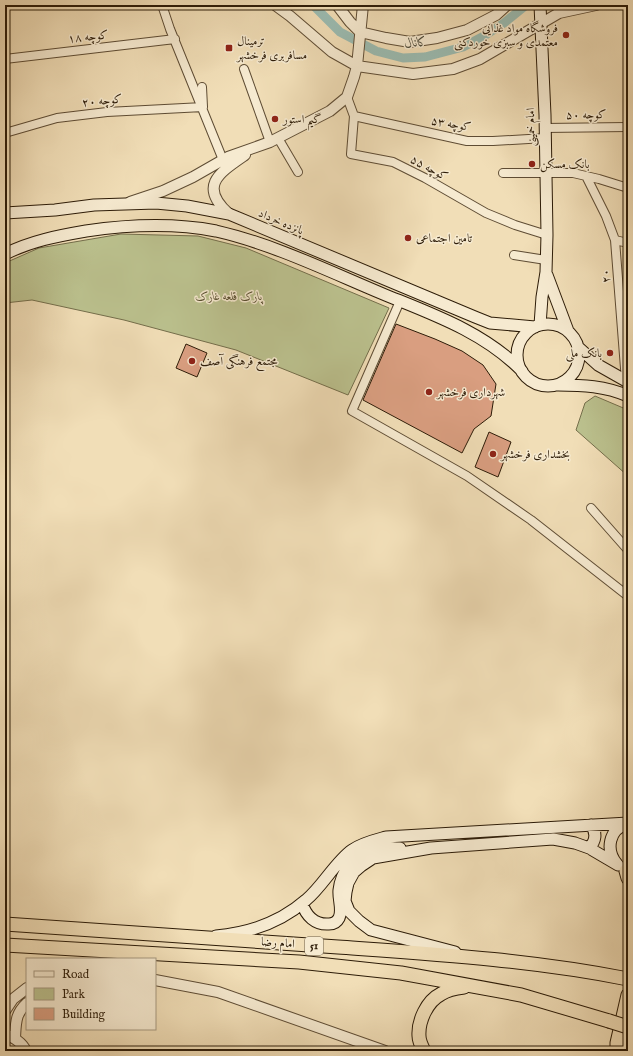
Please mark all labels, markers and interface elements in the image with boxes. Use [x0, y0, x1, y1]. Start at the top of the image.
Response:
place label: فروشگاه مواد غذایی معتمدی و سبزی خوردکنی [454, 20, 558, 51]
street label: کوچه ۱۸ [67, 27, 109, 48]
marker: فروشگاه مواد غذایی معتمدی و سبزی خوردکنی [561, 30, 571, 40]
place label: ترمینال مسافربری فرخشهر [235, 34, 307, 63]
water label: کانال [404, 34, 428, 52]
marker: ترمینال مسافربری فرخشهر [224, 43, 234, 53]
street label: کوچه ۲۰ [81, 91, 123, 112]
street label: امام خمینی [523, 107, 542, 146]
street label: کوچه ۵۰ [566, 107, 606, 124]
place label: گیم استور [282, 112, 322, 131]
street label: کوچه ۵۳ [430, 113, 472, 136]
marker: گیم استور [270, 114, 280, 124]
street label: کوچه ۵۵ [407, 152, 450, 185]
place label: بانک مسکن [540, 157, 589, 173]
marker: بانک مسکن [527, 159, 537, 169]
street label: پانزده خرداد [256, 206, 307, 239]
place label: تامین اجتماعی [416, 231, 473, 246]
marker: تامین اجتماعی [403, 233, 413, 243]
street label: ۲۰ [598, 268, 614, 284]
park label: پارک قلعه غارک [195, 289, 264, 305]
place label: بانک ملی [566, 346, 602, 362]
marker: بانک ملی [605, 348, 615, 358]
place label: مجتمع فرهنگی آصف [200, 353, 278, 372]
marker: مجتمع فرهنگی آصف [187, 356, 197, 366]
place label: شهرداری فرخشهر [435, 385, 505, 400]
marker: شهرداری فرخشهر [424, 387, 434, 397]
place label: بخشداری فرخشهر [499, 447, 570, 462]
marker: بخشداری فرخشهر [488, 449, 498, 459]
street label: امام رضا [260, 934, 296, 955]
road number: 51 [305, 937, 323, 955]
legend [26, 958, 156, 1030]
text: Road [62, 967, 90, 982]
text: Park [62, 987, 85, 1002]
text: Building [62, 1007, 106, 1022]

